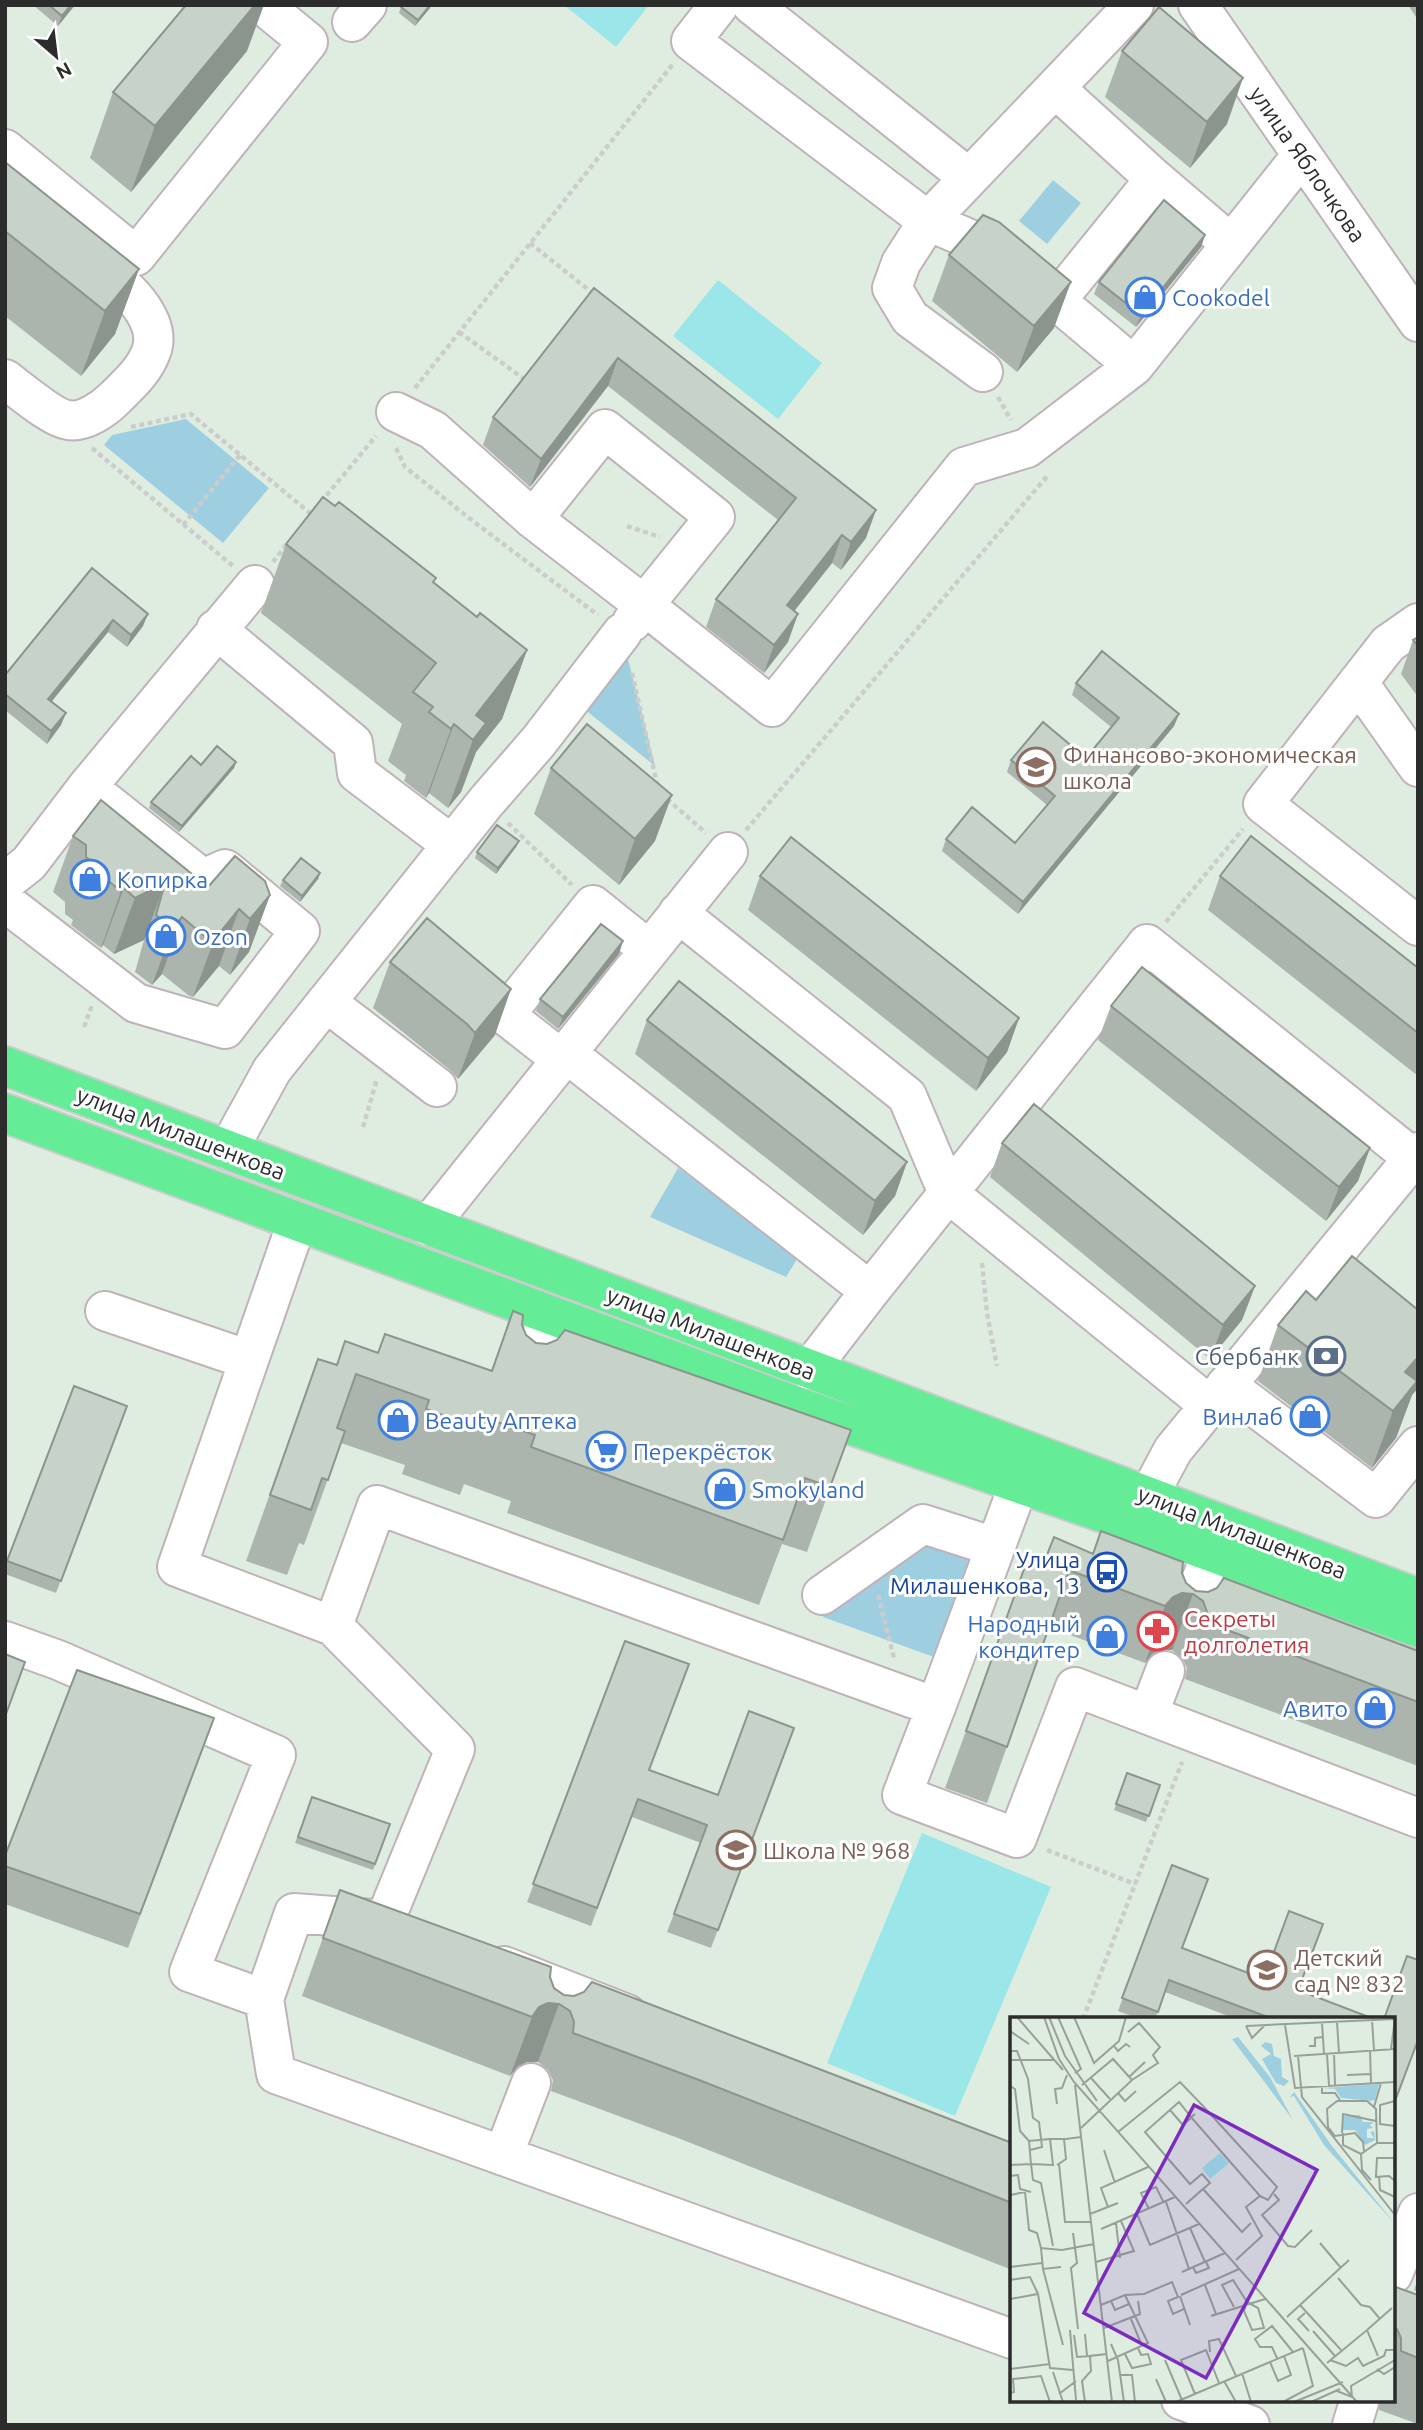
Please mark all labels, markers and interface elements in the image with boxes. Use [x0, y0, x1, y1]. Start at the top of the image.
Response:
north arrow [21, 21, 91, 91]
text: N [53, 58, 75, 84]
street label: улица Яблочкова [1245, 81, 1371, 247]
shop icon: Cookodel [1124, 276, 1166, 318]
place label: Cookodel [1172, 285, 1270, 310]
place label: Финансово-экономическая школа [1063, 742, 1357, 793]
school or university icon: Финансово-экономическая школа [1015, 746, 1057, 788]
shop icon: Копирка [69, 858, 111, 900]
place label: Копирка [117, 867, 208, 892]
shop icon: Ozon [145, 915, 187, 957]
place label: Ozon [193, 924, 248, 949]
street label: улица Милашенкова [73, 1082, 289, 1184]
street label: улица Милашенкова [603, 1282, 819, 1384]
bank icon: Сбербанк [1305, 1335, 1347, 1377]
place label: Сбербанк [1195, 1344, 1299, 1369]
shop icon: Винлаб [1289, 1395, 1331, 1437]
shop icon: Beauty Аптека [377, 1399, 419, 1441]
place label: Винлаб [1203, 1404, 1283, 1429]
place label: Beauty Аптека [425, 1408, 577, 1433]
supermarket icon: Перекрёсток [585, 1430, 627, 1472]
place label: Перекрёсток [633, 1439, 772, 1464]
shop icon: Smokyland [704, 1468, 746, 1510]
place label: Smokyland [752, 1477, 865, 1502]
street label: улица Милашенкова [1134, 1481, 1350, 1583]
place label: Улица Милашенкова, 13 [890, 1547, 1080, 1598]
bus stop icon: Улица Милашенкова, 13 [1086, 1551, 1128, 1593]
place label: Секреты долголетия [1184, 1606, 1309, 1657]
pharmacy icon: Секреты долголетия [1136, 1610, 1178, 1652]
place label: Народный кондитер [968, 1611, 1080, 1662]
shop icon: Народный кондитер [1086, 1615, 1128, 1657]
shop icon: Авито [1354, 1687, 1396, 1729]
place label: Авито [1283, 1696, 1348, 1721]
school or university icon: Школа № 968 [715, 1829, 757, 1871]
place label: Школа № 968 [763, 1838, 910, 1863]
place label: Детский сад № 832 [1294, 1945, 1405, 1996]
school or university icon: Детский сад № 832 [1246, 1949, 1288, 1991]
inset map [1010, 2017, 1395, 2402]

